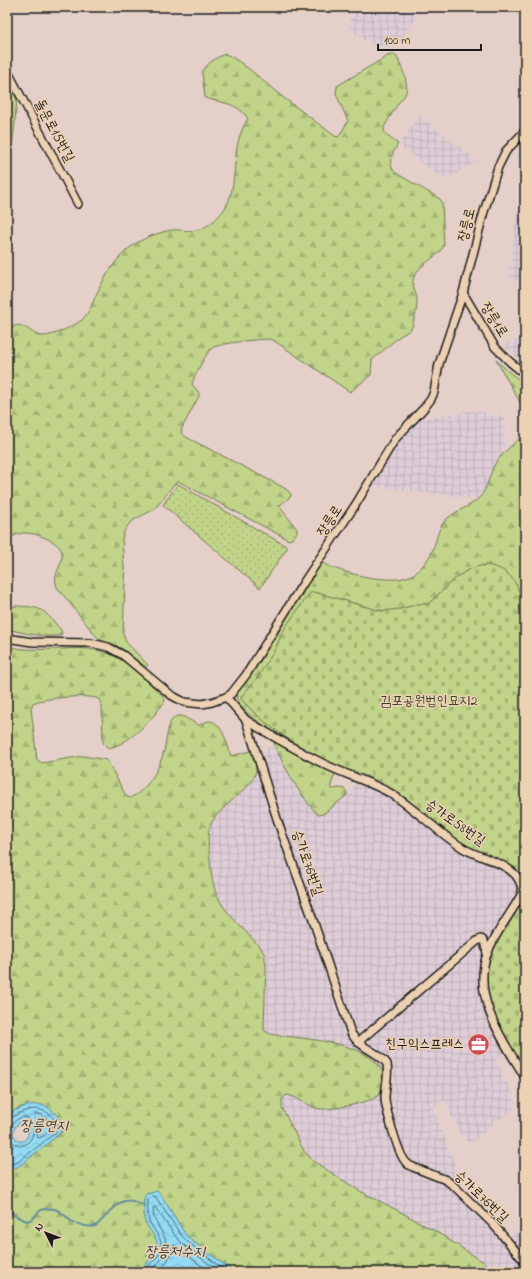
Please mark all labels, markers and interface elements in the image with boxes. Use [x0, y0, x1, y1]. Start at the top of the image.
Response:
scale bar [378, 26, 481, 52]
text: 100 m [384, 32, 411, 50]
street label: 돌문로15번길 [29, 96, 80, 167]
street label: 장릉로 [453, 206, 481, 244]
street label: 장릉1로 [475, 298, 513, 342]
street label: 장릉로 [312, 501, 348, 541]
park label: 김포공원법인묘지2 [380, 691, 478, 712]
street label: 승가로58번길 [420, 794, 490, 852]
street label: 승가로76번길 [286, 827, 328, 899]
office icon: 친구익스프레스 [466, 1031, 492, 1057]
place label: 친구익스프레스 [385, 1034, 464, 1055]
water label: 장릉연지 [20, 1115, 70, 1137]
street label: 승가로76번길 [449, 1166, 514, 1228]
north arrow [26, 1213, 66, 1253]
text: N [31, 1219, 48, 1235]
water label: 장릉저수지 [145, 1241, 207, 1263]

